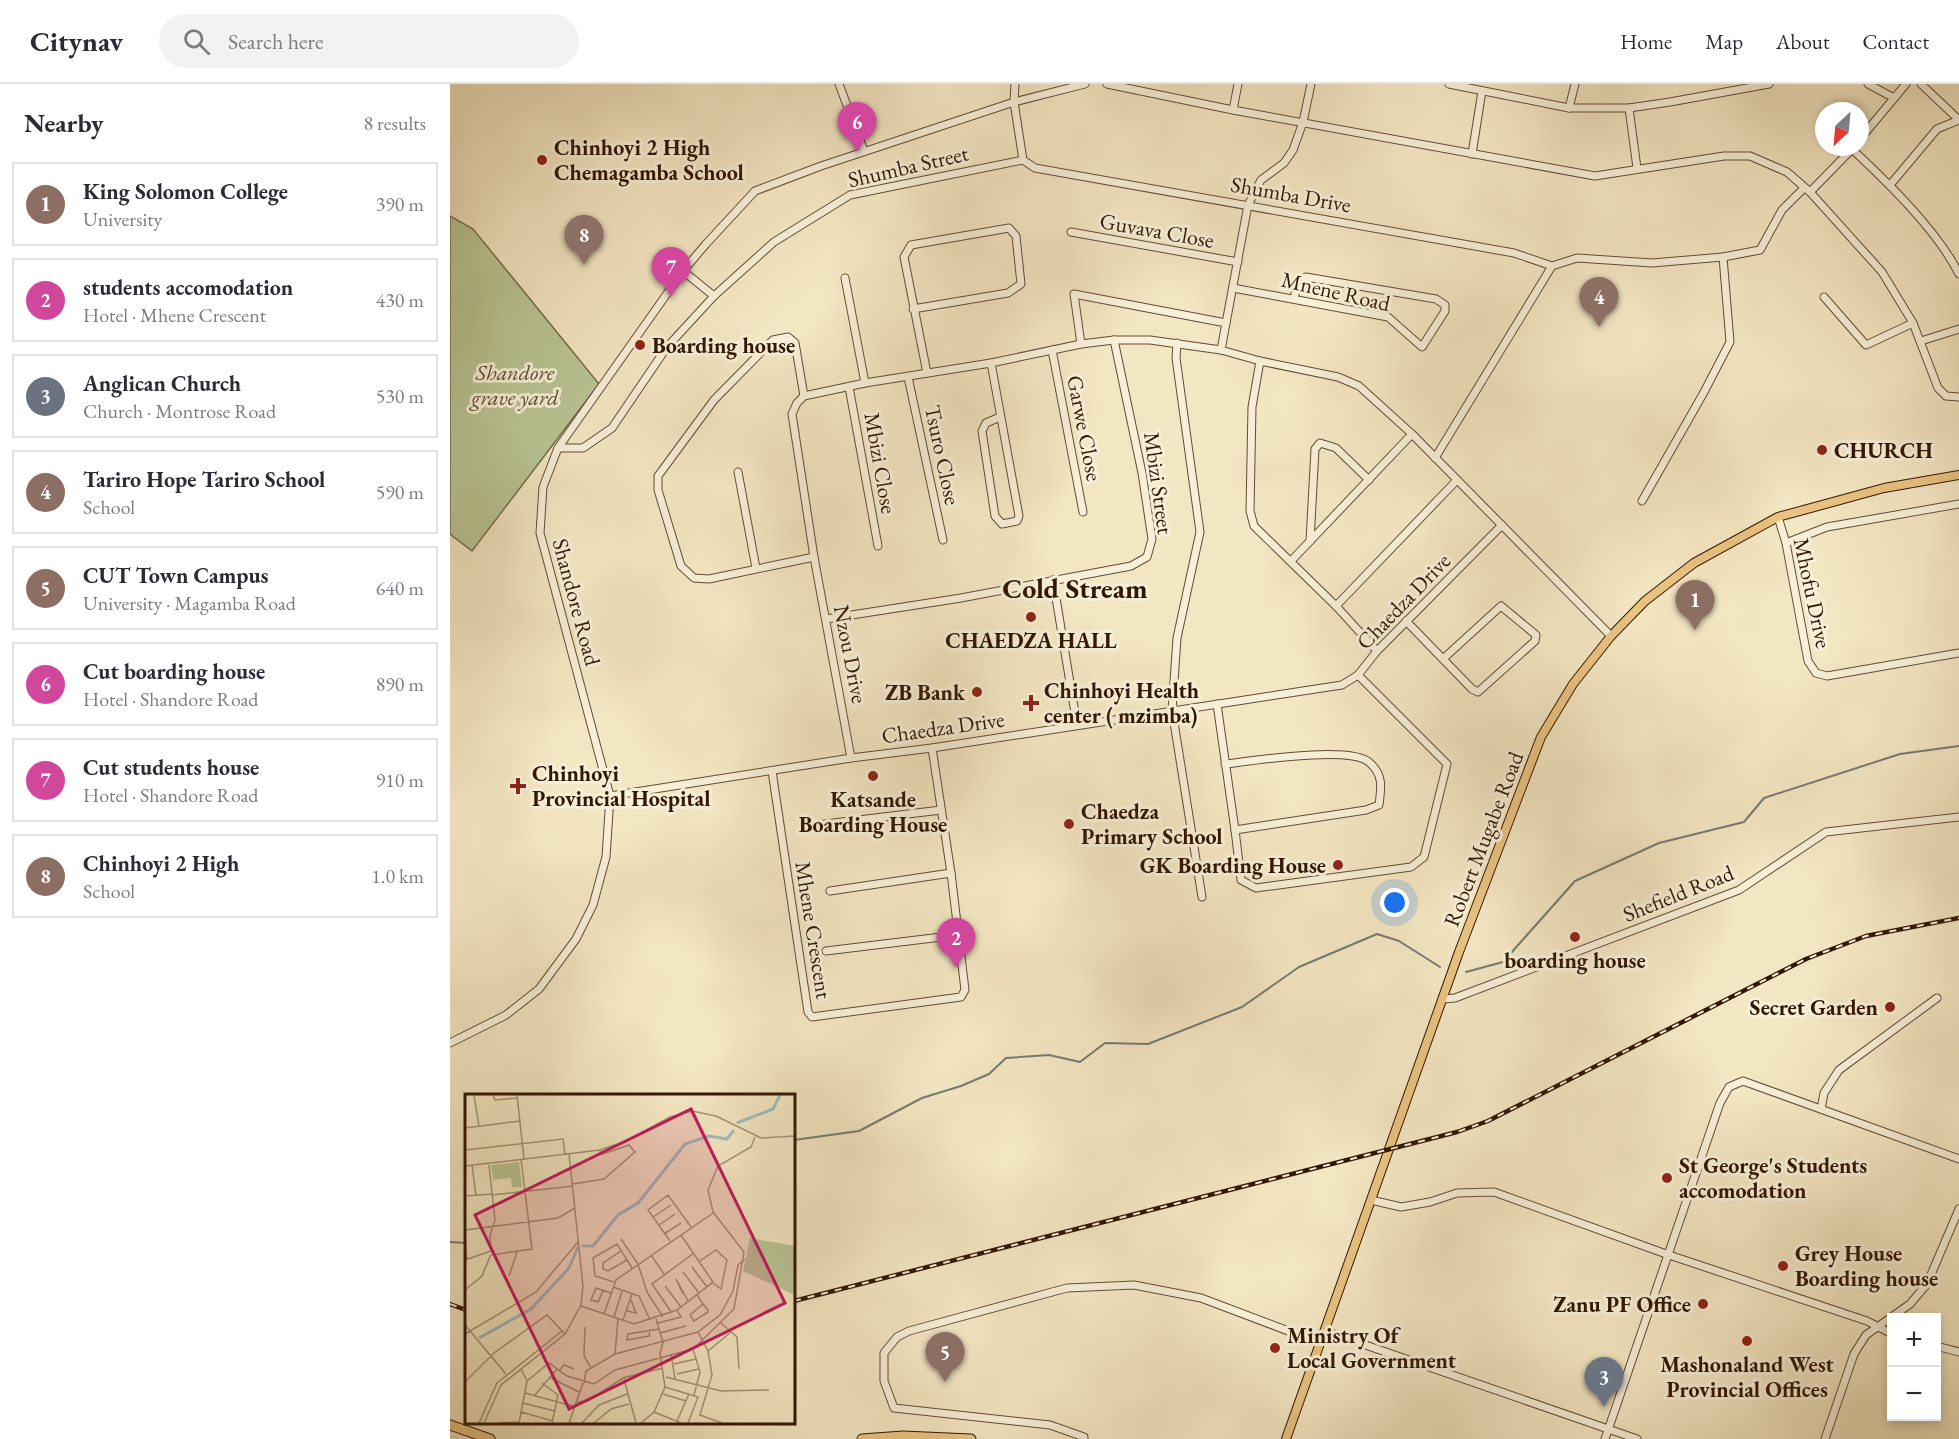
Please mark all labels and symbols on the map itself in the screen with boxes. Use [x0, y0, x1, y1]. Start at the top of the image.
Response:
north arrow [1815, 102, 1869, 156]
pin: 6 [838, 103, 876, 152]
place label: Chinhoyi 2 High Chemagamba School [554, 133, 744, 187]
street label: Shumba Street [845, 139, 971, 194]
marker: Chinhoyi 2 High Chemagamba School [535, 153, 549, 167]
street label: Shumba Drive [1229, 170, 1354, 219]
street label: Guvava Close [1098, 206, 1217, 255]
pin: 8 [564, 216, 604, 265]
pin: 7 [652, 248, 690, 297]
street label: Mnene Road [1279, 265, 1394, 318]
pin: 4 [1580, 278, 1618, 327]
place label: Boarding house [652, 331, 795, 360]
marker: Boarding house [633, 338, 647, 352]
park label: Shandore grave yard [468, 358, 559, 412]
street label: Garwe Close [1060, 373, 1109, 484]
street label: Tsuro Close [918, 403, 967, 508]
street label: Mbizi Close [857, 410, 904, 516]
street label: Mbizi Street [1137, 430, 1180, 536]
place label: CHURCH [1834, 436, 1933, 465]
marker: CHURCH [1815, 443, 1829, 457]
street label: Shandore Road [546, 535, 608, 670]
street label: Mhofu Drive [1787, 535, 1838, 651]
street label: Chaedza Drive [1350, 546, 1457, 656]
district label: Cold Stream [1002, 570, 1148, 606]
pin: 1 [1676, 580, 1714, 630]
street label: Nzou Drive [827, 602, 874, 706]
marker: CHAEDZA HALL [1024, 610, 1038, 624]
place label: CHAEDZA HALL [945, 626, 1117, 655]
place label: Chinhoyi Health center ( mzimba) [1044, 676, 1199, 730]
place label: ZB Bank [885, 678, 966, 707]
marker: ZB Bank [970, 685, 984, 699]
marker: Chinhoyi Health center ( mzimba) [1022, 694, 1040, 712]
street label: Chaedza Drive [880, 704, 1007, 750]
street label: Robert Mugabe Road [1437, 747, 1531, 931]
place label: Chinhoyi Provincial Hospital [532, 759, 711, 813]
marker: Katsande Boarding House [866, 769, 880, 783]
marker: Chinhoyi Provincial Hospital [509, 777, 527, 795]
place label: Katsande Boarding House [799, 785, 947, 839]
place label: Chaedza Primary School [1081, 797, 1223, 851]
marker: Chaedza Primary School [1062, 817, 1076, 831]
place label: GK Boarding House [1140, 851, 1326, 880]
marker: GK Boarding House [1331, 858, 1345, 872]
street label: Shefield Road [1619, 858, 1739, 929]
street label: Mhene Crescent [788, 859, 839, 1001]
your location [1380, 888, 1409, 917]
pin: 2 [936, 918, 976, 968]
marker: boarding house [1568, 930, 1582, 944]
place label: boarding house [1504, 946, 1646, 975]
place label: Secret Garden [1750, 993, 1879, 1022]
marker: Secret Garden [1883, 1000, 1897, 1014]
inset map [465, 1094, 795, 1424]
place label: St George's Students accomodation [1679, 1151, 1867, 1205]
marker: St George's Students accomodation [1660, 1171, 1674, 1185]
place label: Grey House Boarding house [1795, 1239, 1938, 1293]
marker: Grey House Boarding house [1776, 1259, 1790, 1273]
place label: Zanu PF Office [1553, 1290, 1691, 1319]
marker: Zanu PF Office [1696, 1297, 1710, 1311]
place label: Ministry Of Local Government [1287, 1321, 1457, 1375]
pin: 5 [926, 1332, 964, 1382]
marker: Mashonaland West Provincial Offices [1740, 1334, 1754, 1348]
marker: Ministry Of Local Government [1268, 1341, 1282, 1355]
place label: Mashonaland West Provincial Offices [1660, 1350, 1835, 1404]
pin: 3 [1584, 1358, 1624, 1407]

